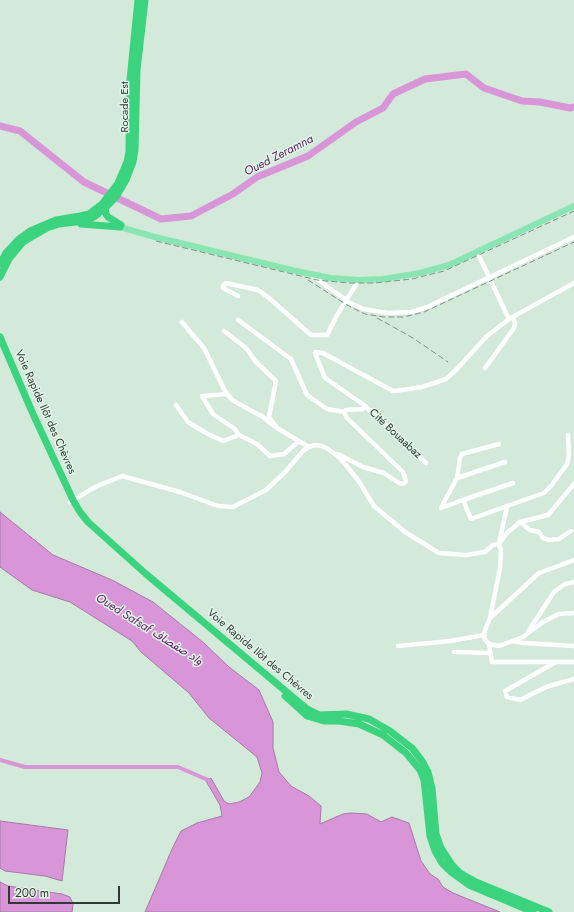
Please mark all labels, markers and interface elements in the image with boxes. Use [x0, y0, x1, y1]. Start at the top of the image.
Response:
street label: Rocade Est [118, 81, 132, 133]
water label: Oued Zeramna [242, 132, 316, 180]
street label: Voie Rapide Ilôt des Chèvres [12, 348, 78, 476]
street label: Cité Bouaabaz [366, 406, 424, 462]
water label: Oued Safsaf واد صفصاف [93, 591, 205, 669]
street label: Voie Rapide Ilôt des Chèvres [204, 607, 316, 703]
scale bar [10, 878, 122, 904]
text: 200 m [15, 884, 49, 902]

